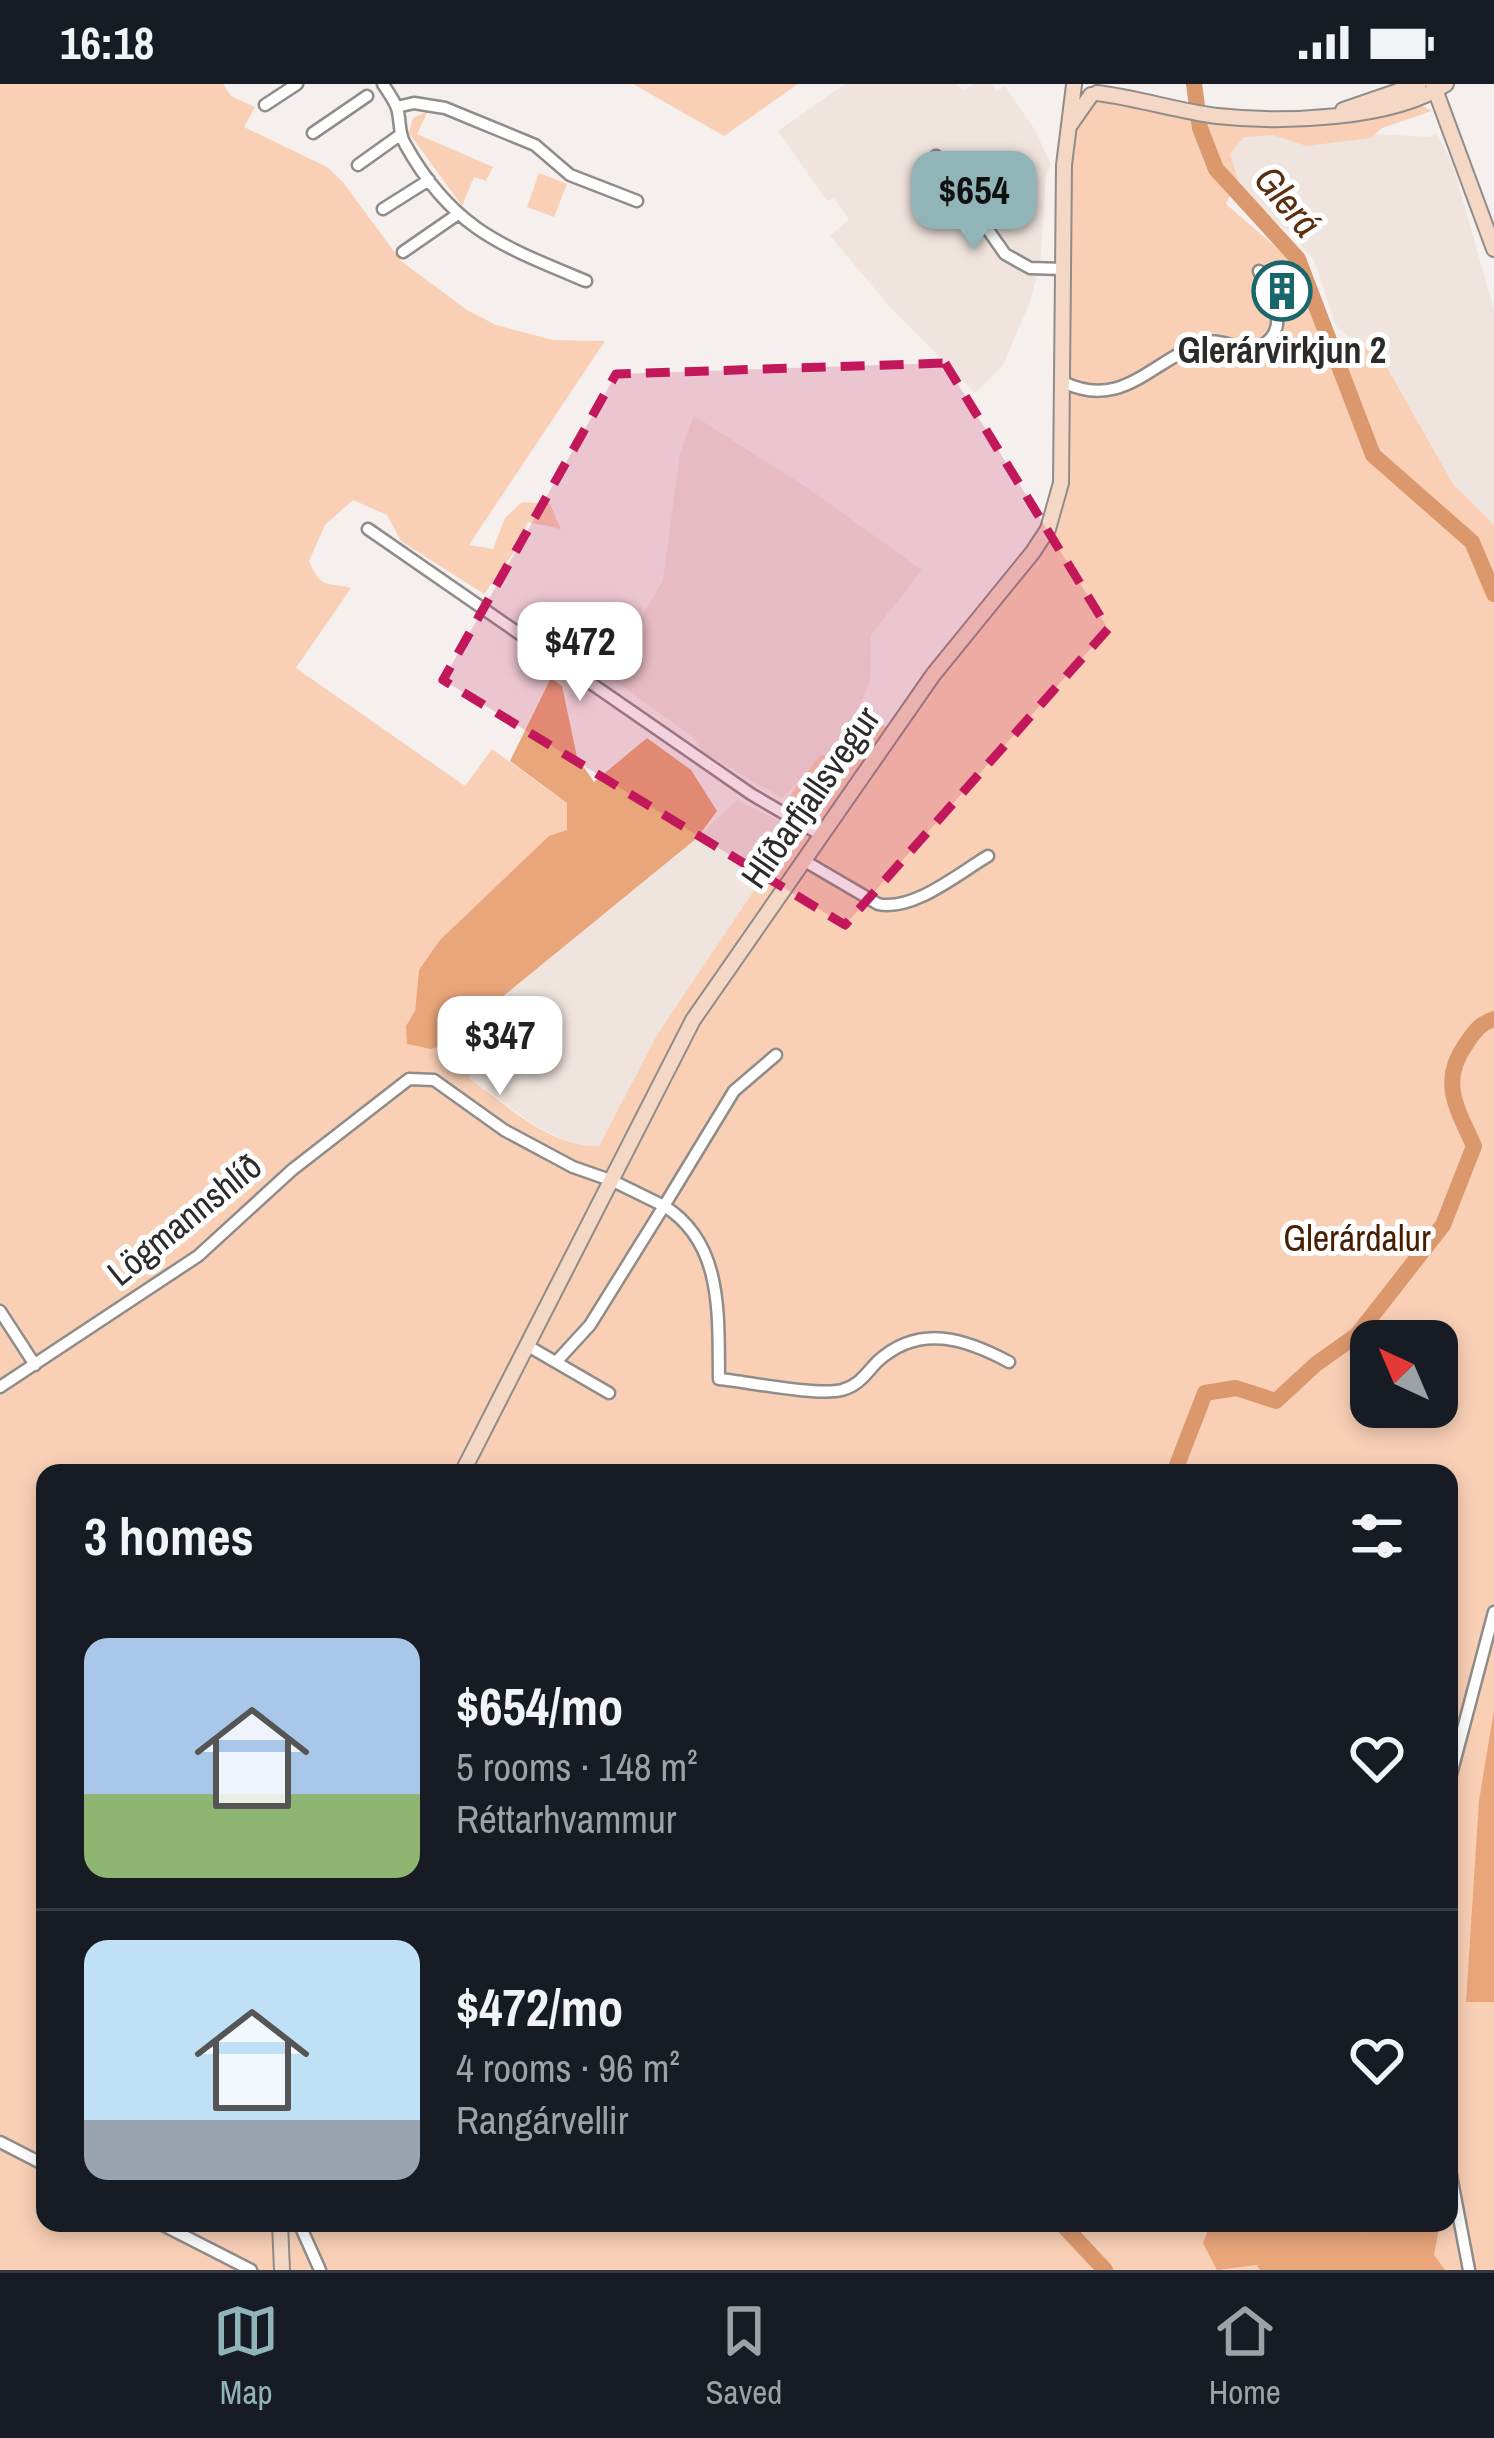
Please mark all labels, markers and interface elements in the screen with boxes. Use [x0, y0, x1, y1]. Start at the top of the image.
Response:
text: 16:18 [60, 12, 154, 73]
pin: $654 [903, 151, 1045, 253]
water label: Glerá [1243, 154, 1333, 248]
text: $654 [938, 164, 1010, 216]
building icon: Glerárvirkjun 2 [1251, 260, 1313, 322]
place label: Glerárvirkjun 2 [1178, 326, 1386, 374]
pin: $472 [509, 602, 651, 704]
text: $472 [544, 615, 616, 667]
street label: Hlíðarfjallsvegur [730, 696, 890, 897]
pin: $347 [429, 996, 571, 1098]
text: $347 [464, 1009, 536, 1061]
street label: Lögmannshlíð [97, 1142, 271, 1296]
park label: Glerárdalur [1283, 1214, 1431, 1262]
north arrow [1350, 1320, 1458, 1428]
map controls [1350, 1320, 1458, 1428]
text: 3 homes [84, 1502, 254, 1571]
icon: filters [1344, 1503, 1410, 1569]
text: $654/mo [456, 1672, 623, 1741]
icon: home [180, 1686, 324, 1830]
icon: heart [1344, 1725, 1410, 1791]
text: 5 rooms · 148 m² [456, 1741, 698, 1793]
text: Réttarhvammur [456, 1793, 676, 1845]
text: $472/mo [456, 1973, 623, 2042]
icon: home [180, 1988, 324, 2132]
icon: heart [1344, 2027, 1410, 2093]
text: 4 rooms · 96 m² [456, 2042, 680, 2094]
text: Rangárvellir [456, 2094, 628, 2146]
tab: Map [213, 2298, 279, 2414]
tab: Saved [706, 2298, 782, 2414]
tab: Home [1209, 2298, 1281, 2414]

